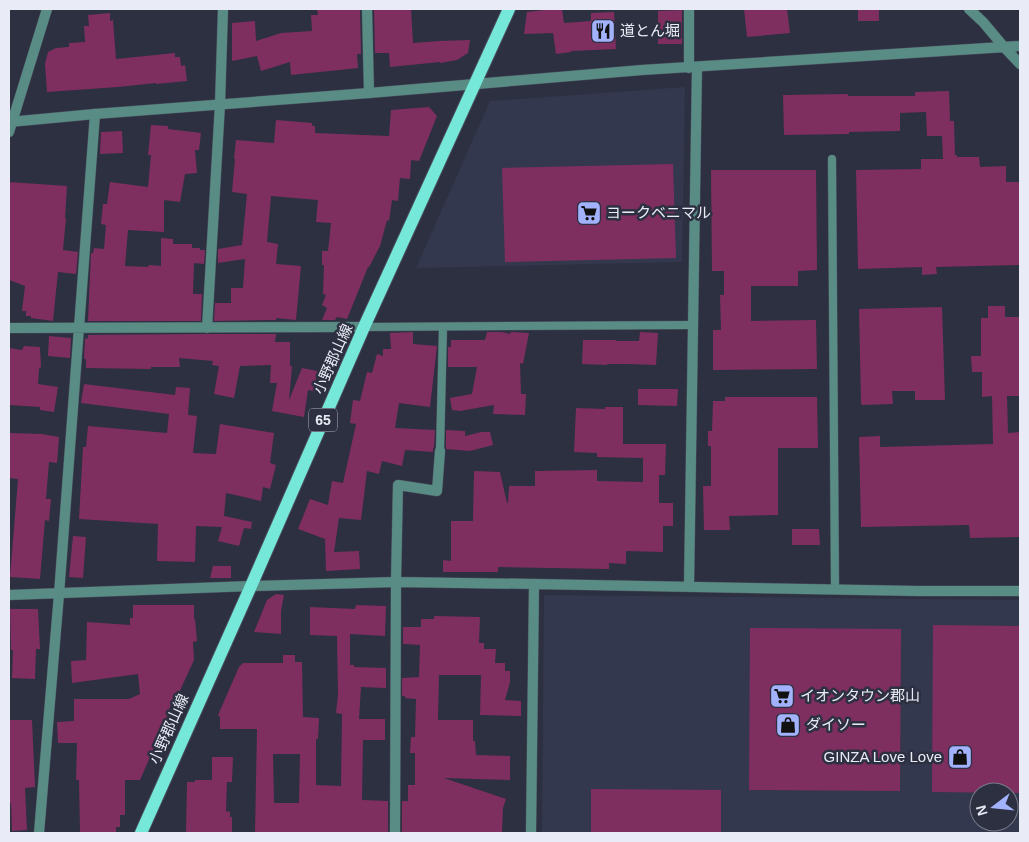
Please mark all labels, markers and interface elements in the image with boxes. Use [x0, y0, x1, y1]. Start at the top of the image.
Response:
restaurant icon: 道とん堀 [590, 18, 616, 44]
place label: 道とん堀 [620, 22, 680, 39]
supermarket icon: ヨークベニマル [576, 200, 602, 226]
place label: ヨークベニマル [606, 204, 711, 221]
street label: 小野郡山線 [310, 321, 356, 397]
road number: 65 [309, 408, 337, 432]
supermarket icon: イオンタウン郡山 [769, 683, 795, 709]
place label: イオンタウン郡山 [800, 687, 920, 704]
street label: 小野郡山線 [146, 691, 192, 767]
shop icon: ダイソー [775, 712, 801, 738]
place label: ダイソー [806, 716, 866, 733]
shop icon: GINZA Love Love [947, 744, 973, 770]
place label: GINZA Love Love [824, 748, 942, 765]
north arrow [969, 782, 1019, 832]
text: N [972, 804, 991, 818]

